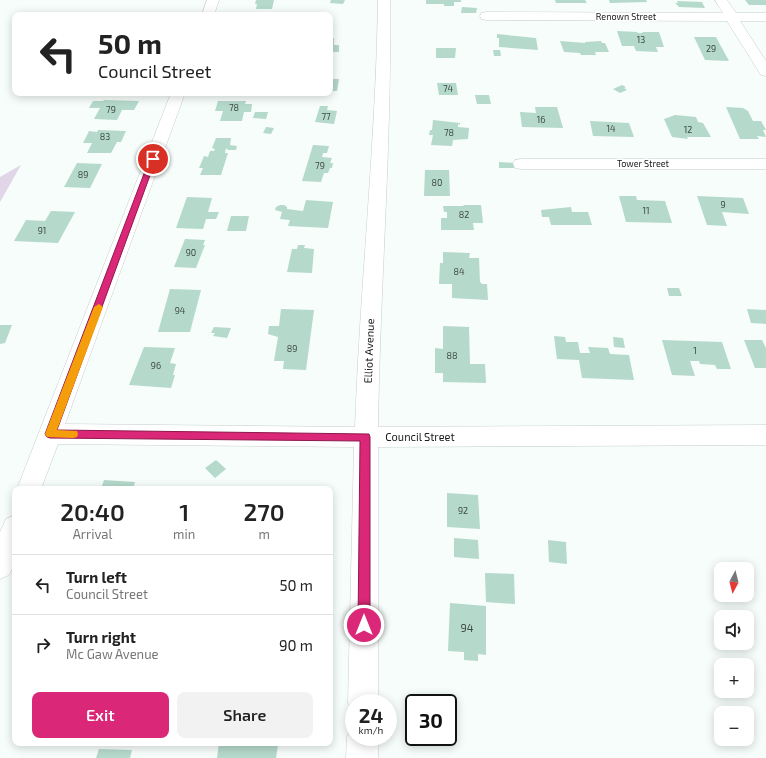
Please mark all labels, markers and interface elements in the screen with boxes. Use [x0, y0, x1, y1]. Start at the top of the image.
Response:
street label: Renown Street [596, 11, 657, 22]
text: 50 m [98, 26, 162, 60]
icon: left [32, 28, 84, 80]
house number: 13 [637, 34, 645, 45]
house number: 29 [706, 43, 716, 54]
text: Council Street [98, 60, 211, 82]
house number: 74 [443, 83, 454, 94]
house number: 78 [229, 102, 239, 113]
house number: 79 [106, 104, 116, 115]
house number: 77 [321, 111, 331, 122]
house number: 16 [537, 114, 545, 125]
house number: 14 [606, 123, 616, 134]
house number: 12 [684, 124, 692, 135]
house number: 78 [444, 127, 454, 138]
house number: 83 [100, 131, 110, 142]
pin [136, 142, 170, 176]
icon: arrive [142, 148, 164, 170]
street label: Tower Street [617, 158, 670, 169]
house number: 79 [315, 160, 325, 171]
house number: 89 [78, 169, 88, 180]
house number: 80 [432, 177, 442, 188]
house number: 9 [720, 199, 726, 210]
house number: 11 [642, 205, 650, 216]
house number: 82 [459, 209, 469, 220]
house number: 91 [38, 225, 46, 236]
house number: 90 [186, 247, 196, 258]
house number: 84 [454, 266, 465, 277]
house number: 94 [175, 305, 186, 316]
street label: Elliot Avenue [361, 318, 376, 384]
house number: 89 [287, 343, 297, 354]
house number: 1 [693, 345, 697, 356]
house number: 88 [447, 350, 457, 361]
house number: 96 [151, 360, 161, 371]
street label: Council Street [385, 430, 455, 443]
text: 20:40 [60, 497, 125, 526]
text: 1 [179, 497, 189, 526]
text: 270 [244, 497, 285, 526]
house number: 92 [458, 505, 468, 516]
text: Arrival [73, 526, 112, 542]
text: min [173, 526, 195, 542]
text: m [258, 526, 270, 542]
north arrow [714, 562, 754, 602]
map controls [714, 562, 754, 746]
text: Turn left [66, 568, 127, 586]
icon: left [32, 574, 54, 596]
text: 50 m [279, 576, 313, 594]
text: Council Street [66, 586, 148, 602]
position arrow [343, 604, 385, 646]
button: sound [714, 610, 754, 650]
house number: 94 [460, 621, 474, 634]
text: Turn right [66, 628, 136, 646]
icon: right [32, 634, 54, 656]
text: 90 m [279, 636, 313, 654]
text: Mc Gaw Avenue [66, 646, 159, 662]
button: + [714, 658, 754, 698]
button: Exit [32, 692, 169, 738]
button: Share [177, 692, 313, 738]
speed limit sign: 30 [405, 694, 457, 746]
text: 24 [359, 703, 383, 727]
button: − [714, 706, 754, 746]
text: km/h [359, 724, 383, 736]

